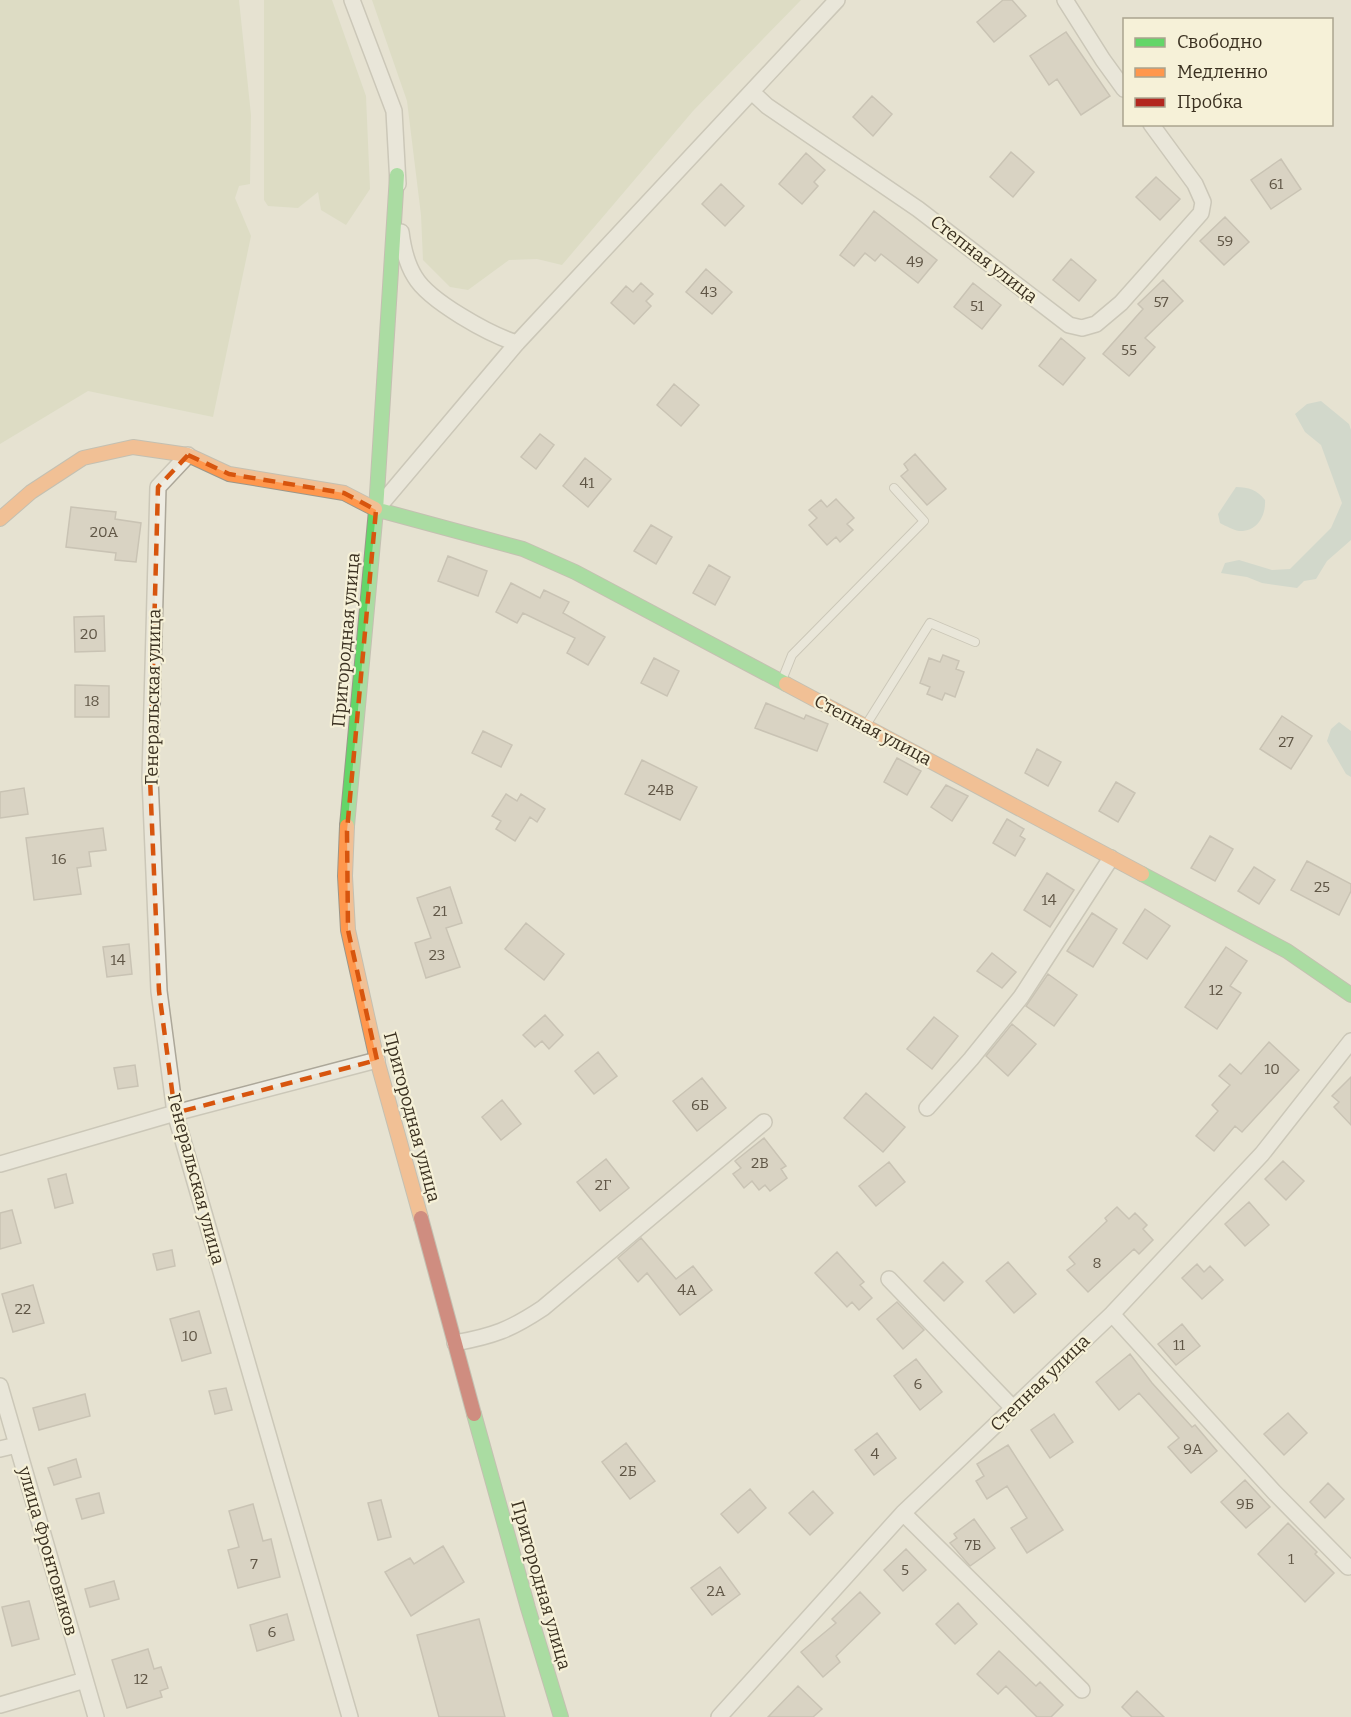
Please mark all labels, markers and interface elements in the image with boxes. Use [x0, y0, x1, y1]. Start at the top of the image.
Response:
legend [1123, 18, 1333, 126]
text: Свободно [1177, 31, 1262, 53]
text: Медленно [1177, 61, 1268, 83]
text: Пробка [1177, 91, 1243, 113]
house number: 61 [1269, 175, 1283, 193]
street label: Степная улица [926, 210, 1042, 308]
house number: 59 [1217, 232, 1233, 250]
house number: 49 [906, 253, 924, 271]
house number: 43 [700, 283, 718, 301]
house number: 57 [1153, 293, 1169, 311]
house number: 51 [970, 297, 984, 315]
house number: 55 [1121, 341, 1137, 359]
house number: 41 [580, 474, 594, 492]
house number: 20А [90, 523, 119, 541]
street label: Пригородная улица [327, 552, 365, 728]
street label: Генеральская улица [140, 608, 166, 785]
house number: 20 [80, 625, 98, 643]
street label: Степная улица [810, 690, 936, 770]
house number: 18 [84, 692, 100, 710]
house number: 27 [1278, 733, 1294, 751]
house number: 24В [648, 781, 674, 799]
house number: 16 [52, 850, 67, 868]
house number: 25 [1314, 878, 1330, 896]
house number: 14 [1042, 891, 1057, 909]
house number: 21 [433, 902, 447, 920]
house number: 23 [429, 946, 445, 964]
house number: 14 [111, 951, 126, 969]
house number: 12 [1209, 981, 1223, 999]
street label: Пригородная улица [379, 1030, 445, 1205]
house number: 10 [1264, 1060, 1280, 1078]
street label: Генеральская улица [163, 1091, 229, 1267]
house number: 6Б [691, 1096, 709, 1114]
house number: 2В [751, 1154, 769, 1172]
house number: 2Г [595, 1176, 611, 1194]
house number: 8 [1092, 1254, 1102, 1272]
house number: 4А [677, 1281, 697, 1299]
house number: 22 [15, 1300, 31, 1318]
house number: 10 [182, 1327, 198, 1345]
street label: Степная улица [986, 1330, 1094, 1436]
house number: 11 [1173, 1336, 1185, 1354]
house number: 6 [914, 1375, 923, 1393]
house number: 9А [1183, 1440, 1203, 1458]
house number: 4 [871, 1445, 880, 1463]
house number: 2Б [619, 1462, 637, 1480]
street label: улица Фронтовиков [13, 1463, 83, 1638]
house number: 9Б [1236, 1495, 1254, 1513]
street label: Пригородная улица [506, 1498, 576, 1672]
house number: 7Б [965, 1536, 981, 1554]
house number: 1 [1288, 1550, 1294, 1568]
house number: 7 [250, 1555, 258, 1573]
house number: 5 [901, 1561, 909, 1579]
house number: 2А [707, 1582, 726, 1600]
house number: 6 [268, 1623, 277, 1641]
house number: 12 [134, 1670, 148, 1688]

